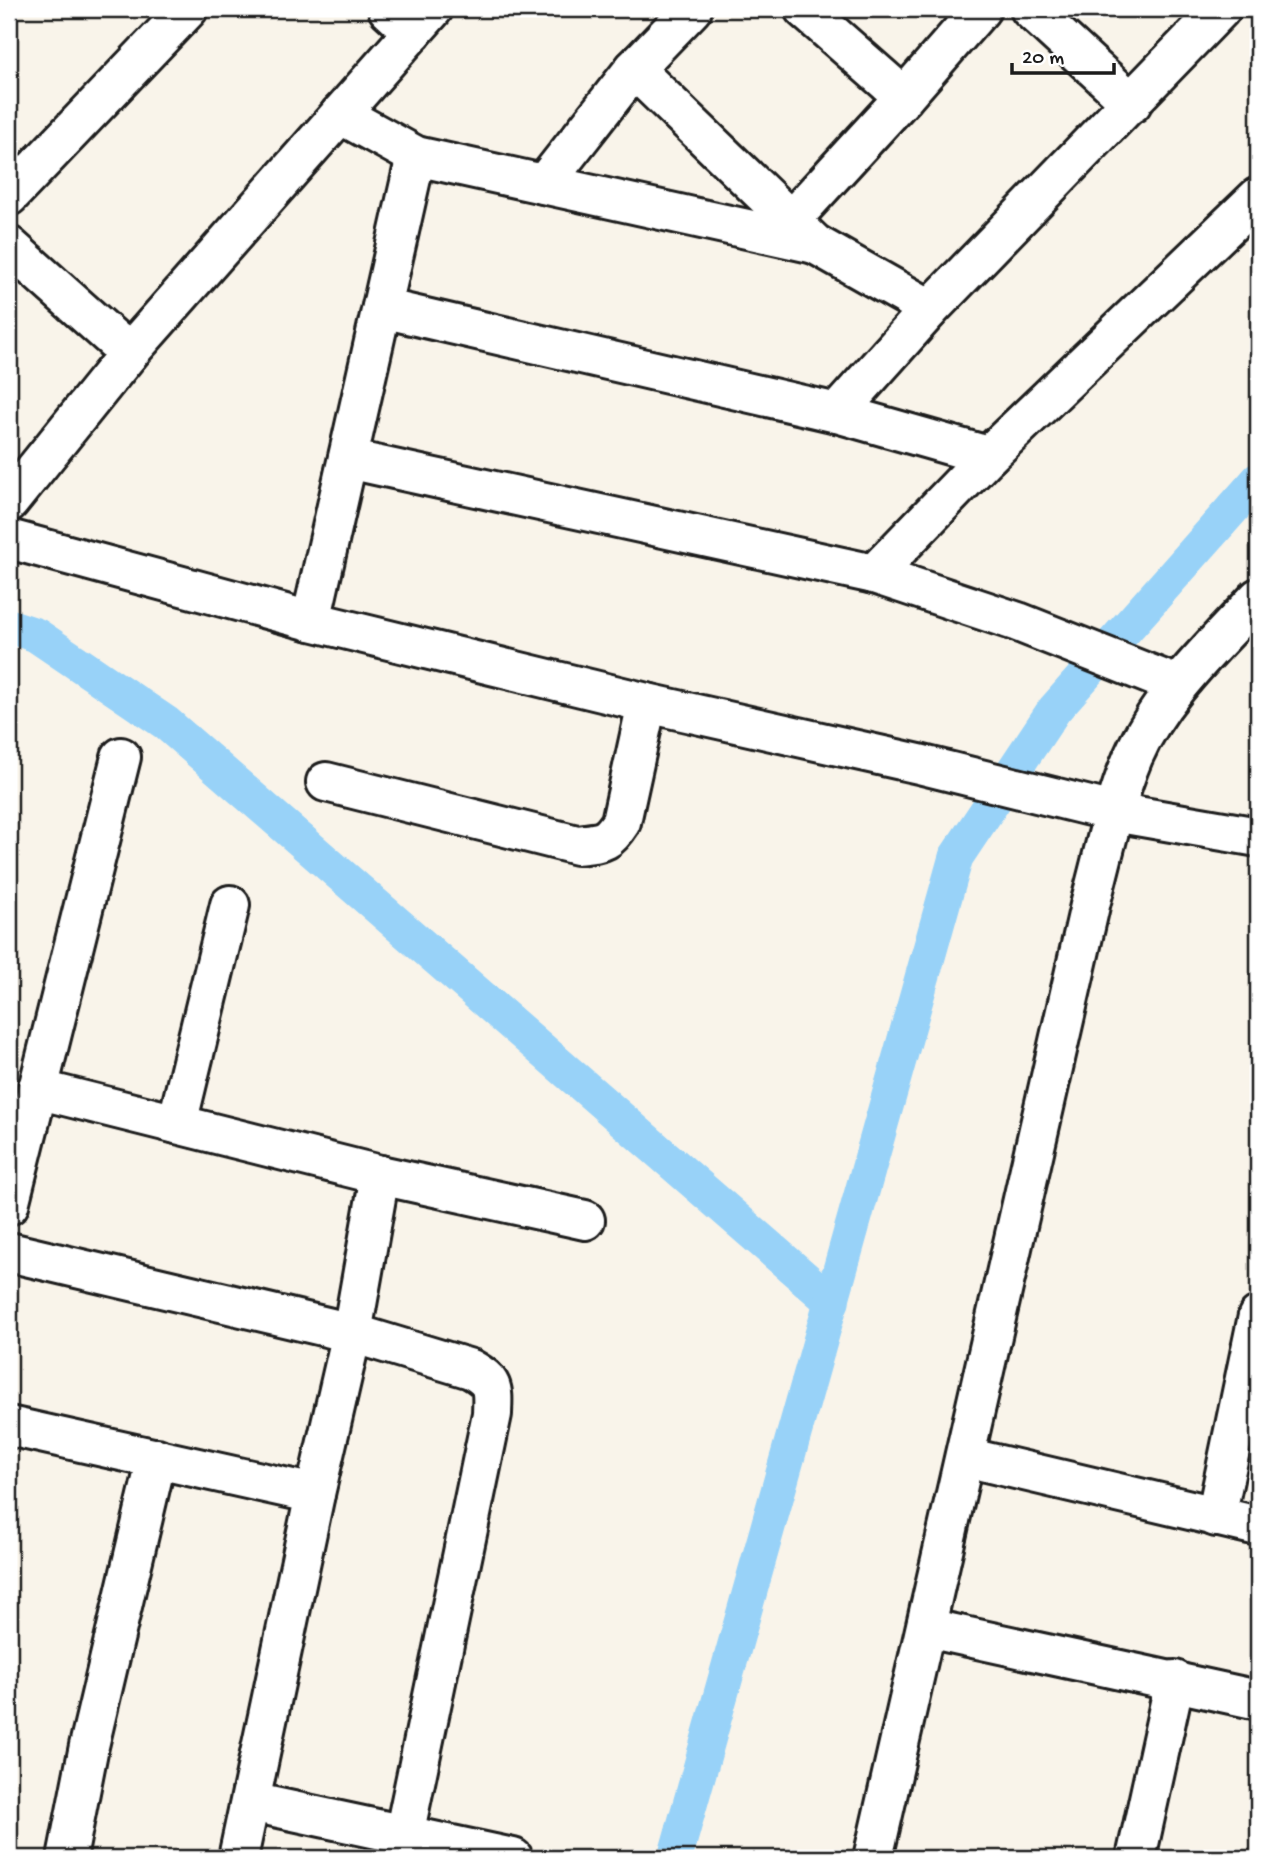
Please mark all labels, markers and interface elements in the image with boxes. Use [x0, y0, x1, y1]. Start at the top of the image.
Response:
scale bar [1012, 32, 1113, 76]
text: 20 m [1022, 47, 1064, 72]

